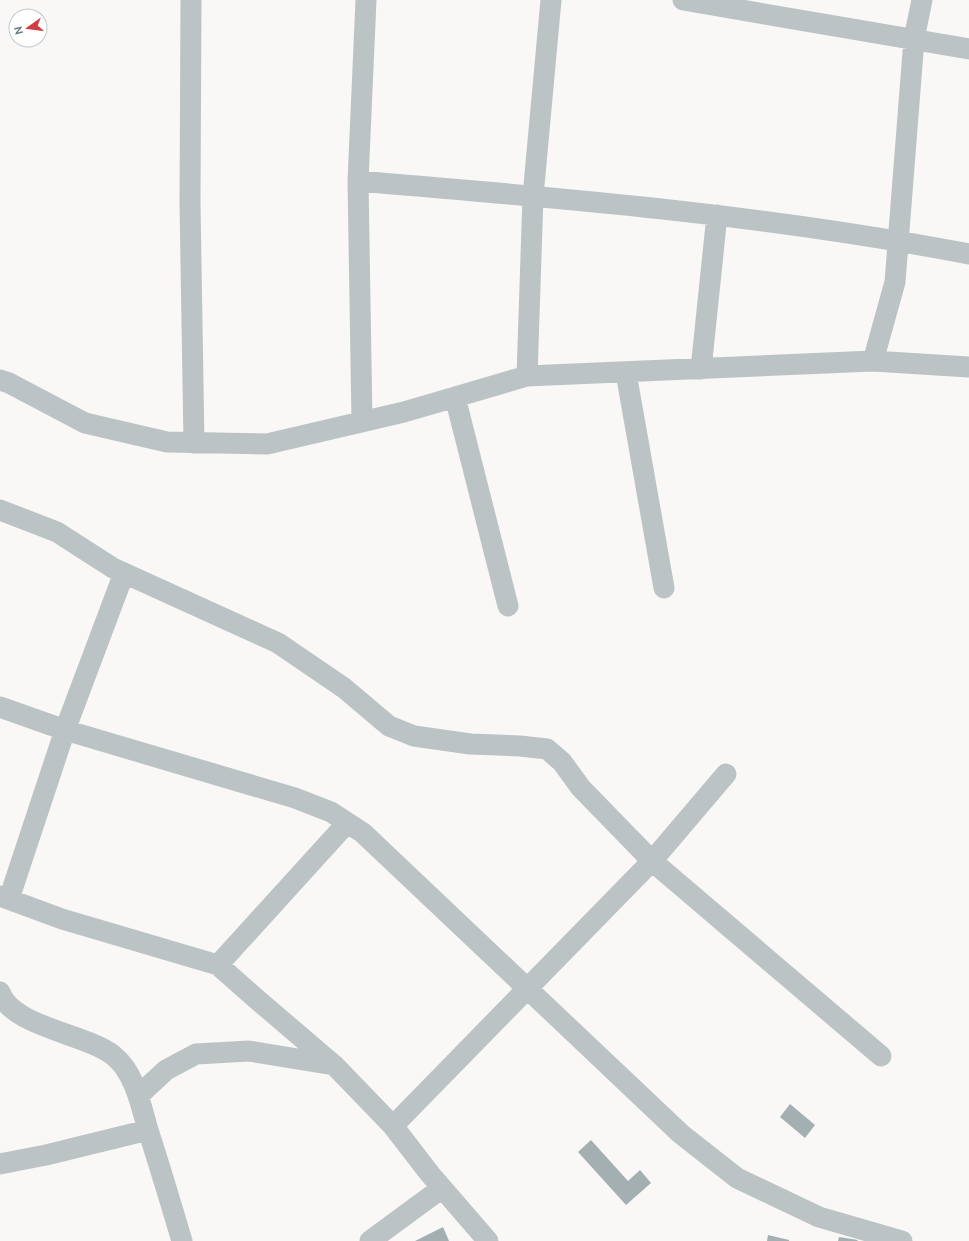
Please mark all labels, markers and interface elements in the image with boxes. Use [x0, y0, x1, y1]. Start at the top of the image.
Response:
north arrow [8, 8, 48, 48]
text: N [11, 25, 25, 36]

